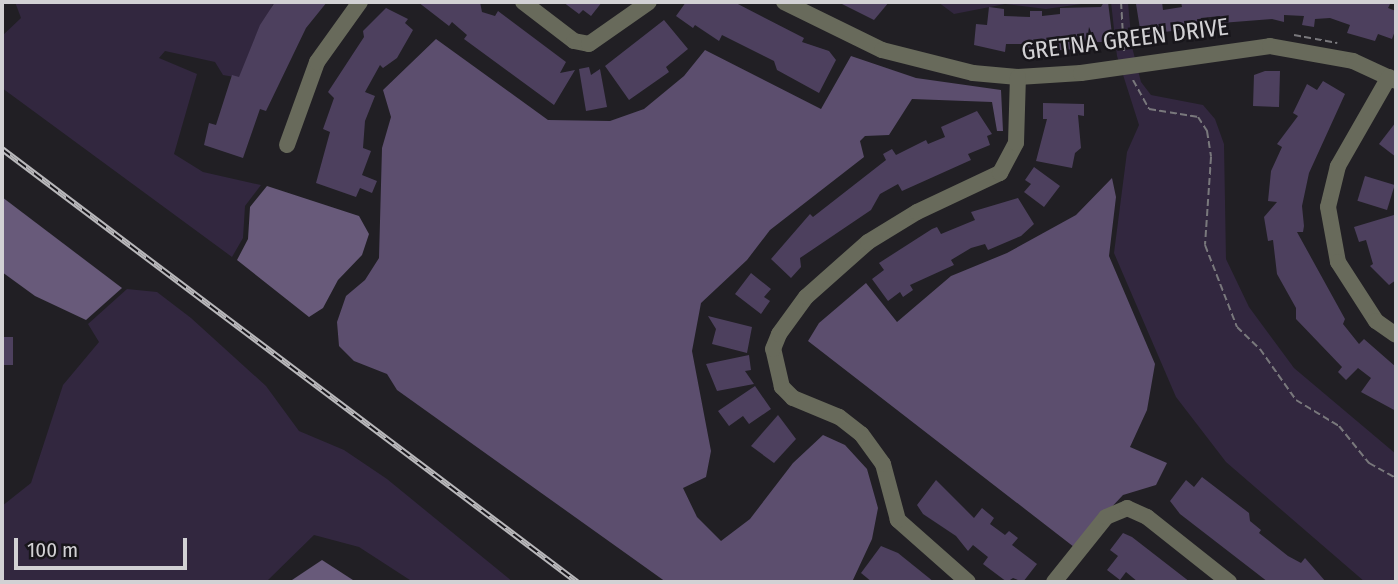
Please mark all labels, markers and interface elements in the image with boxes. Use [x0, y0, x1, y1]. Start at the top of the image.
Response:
street label: GRETNA GREEN DRIVE [1020, 13, 1230, 67]
scale bar [18, 524, 191, 568]
text: 100 m [27, 537, 78, 563]

